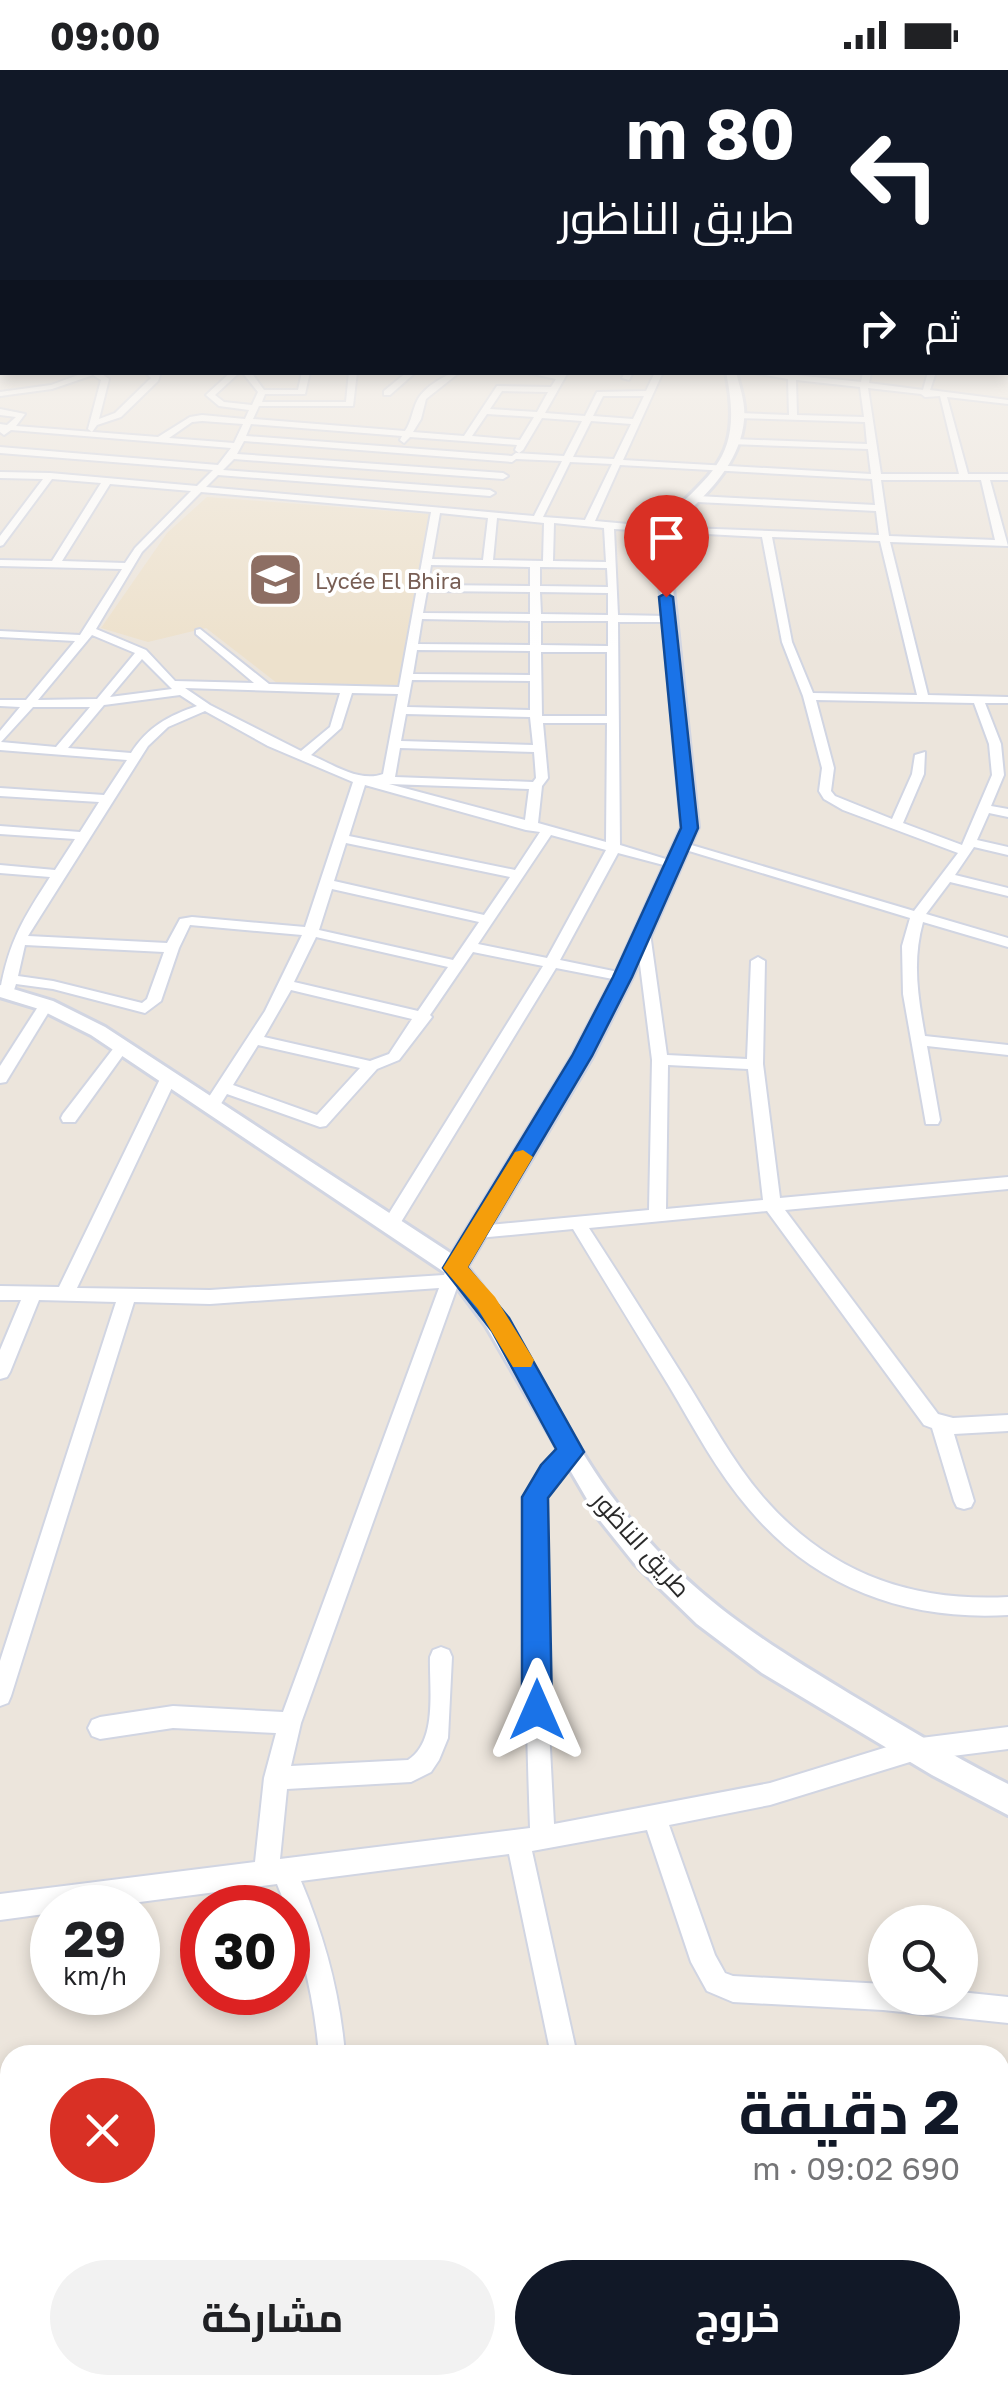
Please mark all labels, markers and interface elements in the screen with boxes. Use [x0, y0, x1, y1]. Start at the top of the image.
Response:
text: 09:00 [50, 13, 160, 58]
text: 80 m [626, 90, 795, 174]
icon: left [830, 110, 960, 240]
text: طريق الناظور [559, 190, 795, 244]
icon: right [850, 300, 905, 355]
text: ثم [925, 305, 960, 350]
pin [624, 495, 709, 598]
icon: arrive [639, 510, 694, 565]
school or university icon: Lycée El Bhira [246, 550, 306, 610]
place label: Lycée El Bhira [315, 567, 462, 594]
street label: طريق الناظور [584, 1483, 697, 1604]
position arrow [485, 1658, 589, 1762]
speed limit sign: 30 [180, 1885, 310, 2015]
map controls [868, 1905, 978, 2015]
button: search [868, 1905, 978, 2015]
text: 29 [64, 1908, 126, 1968]
text: km/h [63, 1960, 127, 1991]
text: 2 دقيقة [739, 2075, 960, 2147]
button: close [50, 2078, 155, 2183]
text: 690 m · 09:02 [752, 2149, 960, 2187]
button: مشاركة [50, 2260, 495, 2375]
button: خروج [515, 2260, 960, 2375]

